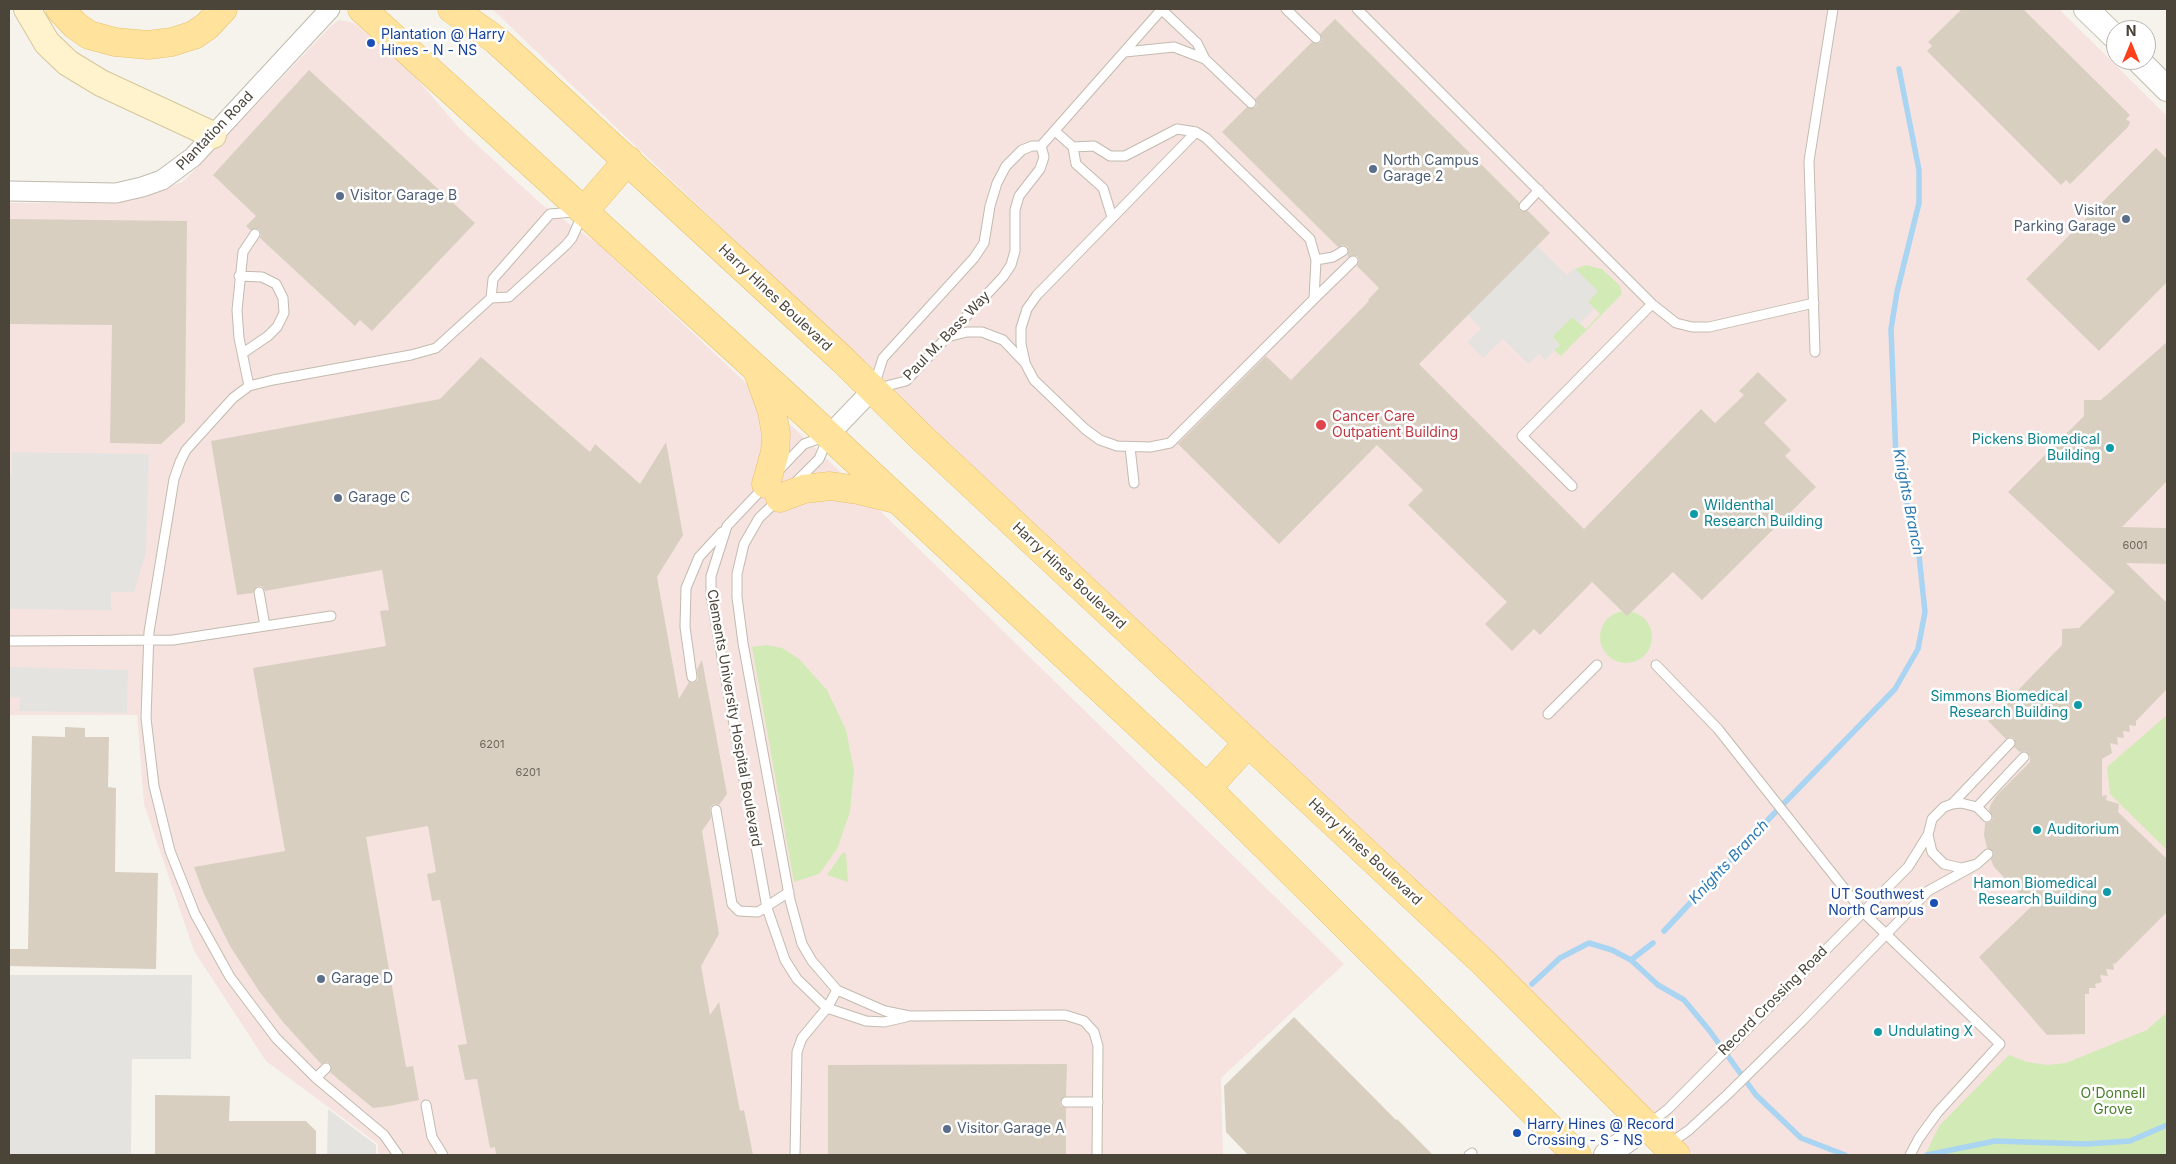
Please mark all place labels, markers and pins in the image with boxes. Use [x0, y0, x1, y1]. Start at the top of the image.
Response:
place label: Plantation @ Harry Hines - N - NS [381, 27, 505, 59]
marker: Plantation @ Harry Hines - N - NS [365, 37, 377, 49]
place label: North Campus Garage 2 [1383, 153, 1479, 186]
marker: North Campus Garage 2 [1367, 163, 1379, 175]
place label: Visitor Garage B [350, 188, 457, 204]
marker: Visitor Garage B [334, 190, 346, 202]
place label: Visitor Parking Garage [2014, 203, 2116, 236]
marker: Visitor Parking Garage [2120, 213, 2132, 225]
place label: Cancer Care Outpatient Building [1332, 409, 1458, 442]
marker: Cancer Care Outpatient Building [1314, 418, 1328, 432]
place label: Pickens Biomedical Building [1972, 432, 2100, 464]
marker: Pickens Biomedical Building [2104, 442, 2116, 454]
place label: Garage C [348, 490, 410, 506]
marker: Garage C [332, 492, 344, 504]
place label: Wildenthal Research Building [1704, 498, 1823, 530]
marker: Wildenthal Research Building [1688, 508, 1700, 520]
place label: Simmons Biomedical Research Building [1930, 689, 2068, 722]
marker: Simmons Biomedical Research Building [2072, 699, 2084, 711]
place label: Auditorium [2047, 822, 2119, 838]
marker: Auditorium [2031, 824, 2043, 836]
place label: Hamon Biomedical Research Building [1973, 876, 2097, 909]
marker: Hamon Biomedical Research Building [2101, 886, 2113, 898]
place label: UT Southwest North Campus [1828, 887, 1924, 920]
marker: UT Southwest North Campus [1928, 897, 1940, 909]
place label: Garage D [331, 971, 393, 987]
marker: Garage D [315, 973, 327, 985]
place label: Undulating X [1888, 1024, 1973, 1040]
marker: Undulating X [1872, 1026, 1884, 1038]
place label: Harry Hines @ Record Crossing - S - NS [1527, 1117, 1674, 1150]
place label: Visitor Garage A [957, 1121, 1065, 1137]
marker: Visitor Garage A [941, 1123, 953, 1135]
marker: Harry Hines @ Record Crossing - S - NS [1511, 1127, 1523, 1139]

